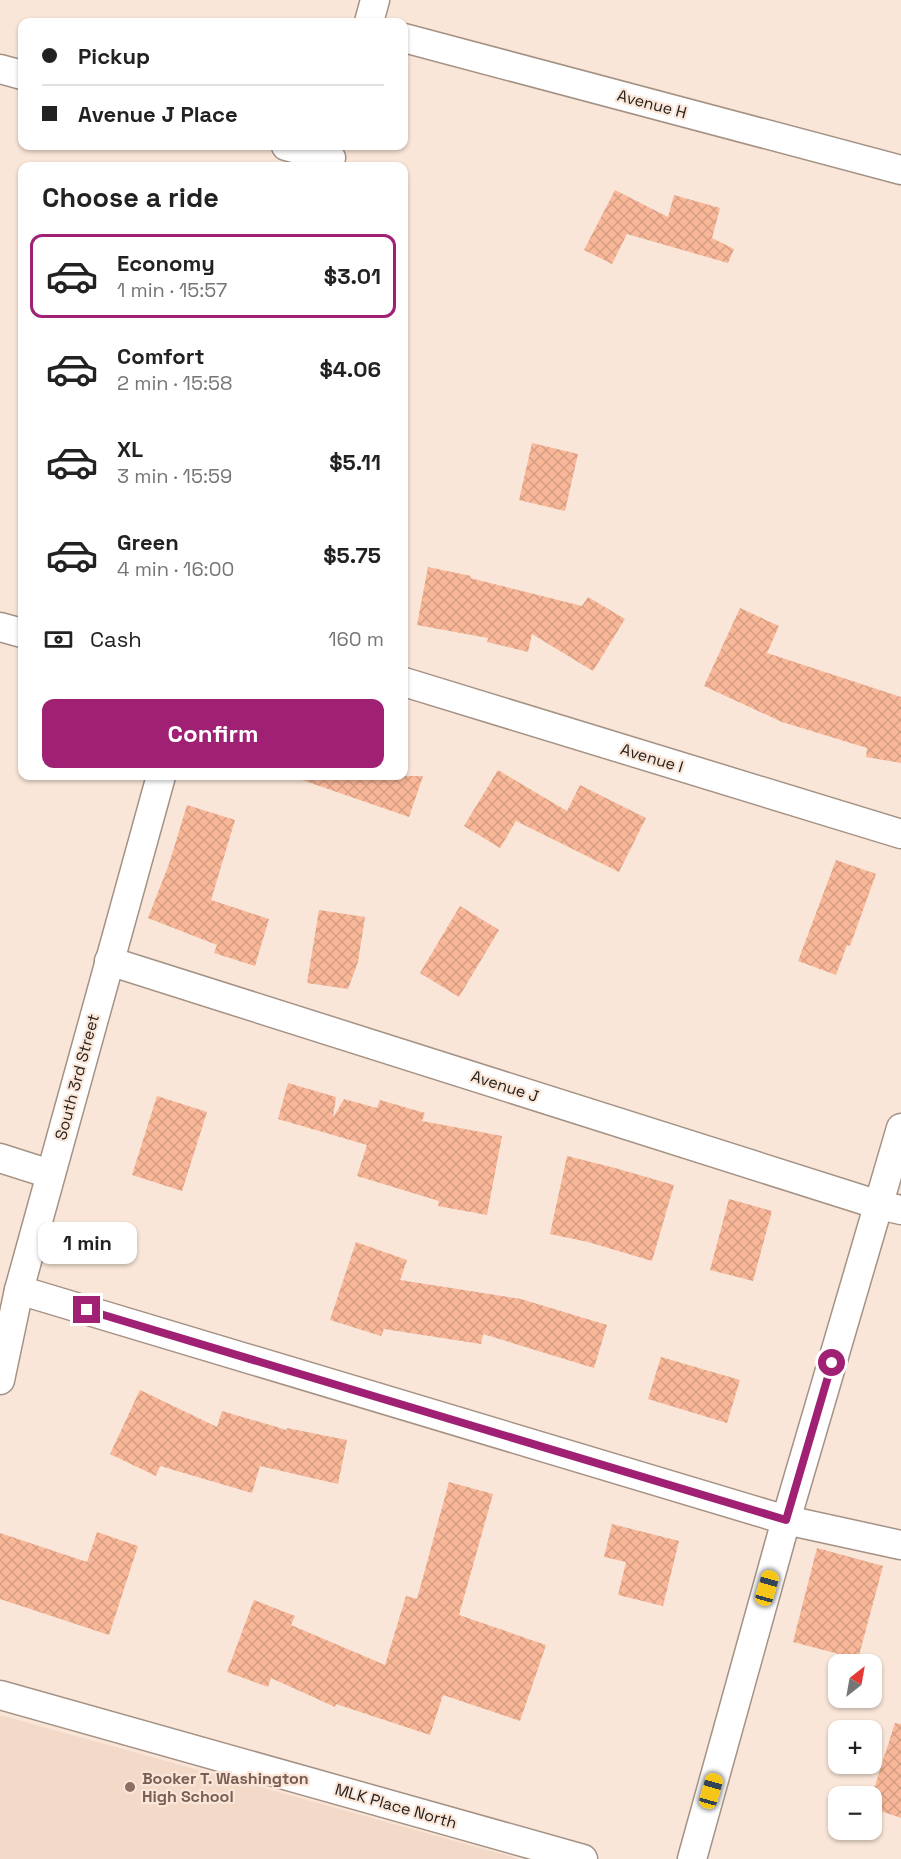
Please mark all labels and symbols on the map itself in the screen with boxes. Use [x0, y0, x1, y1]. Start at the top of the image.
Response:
street label: Avenue H [615, 85, 689, 123]
street label: Avenue I [618, 739, 686, 777]
street label: South 3rd Street [50, 1012, 104, 1142]
street label: Avenue J [468, 1065, 542, 1107]
callout: 1 min [38, 1223, 136, 1265]
route end [73, 1296, 100, 1323]
route start [818, 1349, 845, 1376]
car [753, 1568, 781, 1608]
north arrow [828, 1654, 882, 1708]
place label: Booker T. Washington High School [142, 1768, 309, 1807]
car [697, 1771, 725, 1811]
street label: MLK Place North [333, 1779, 459, 1833]
marker: Booker T. Washington High School [123, 1780, 137, 1794]

